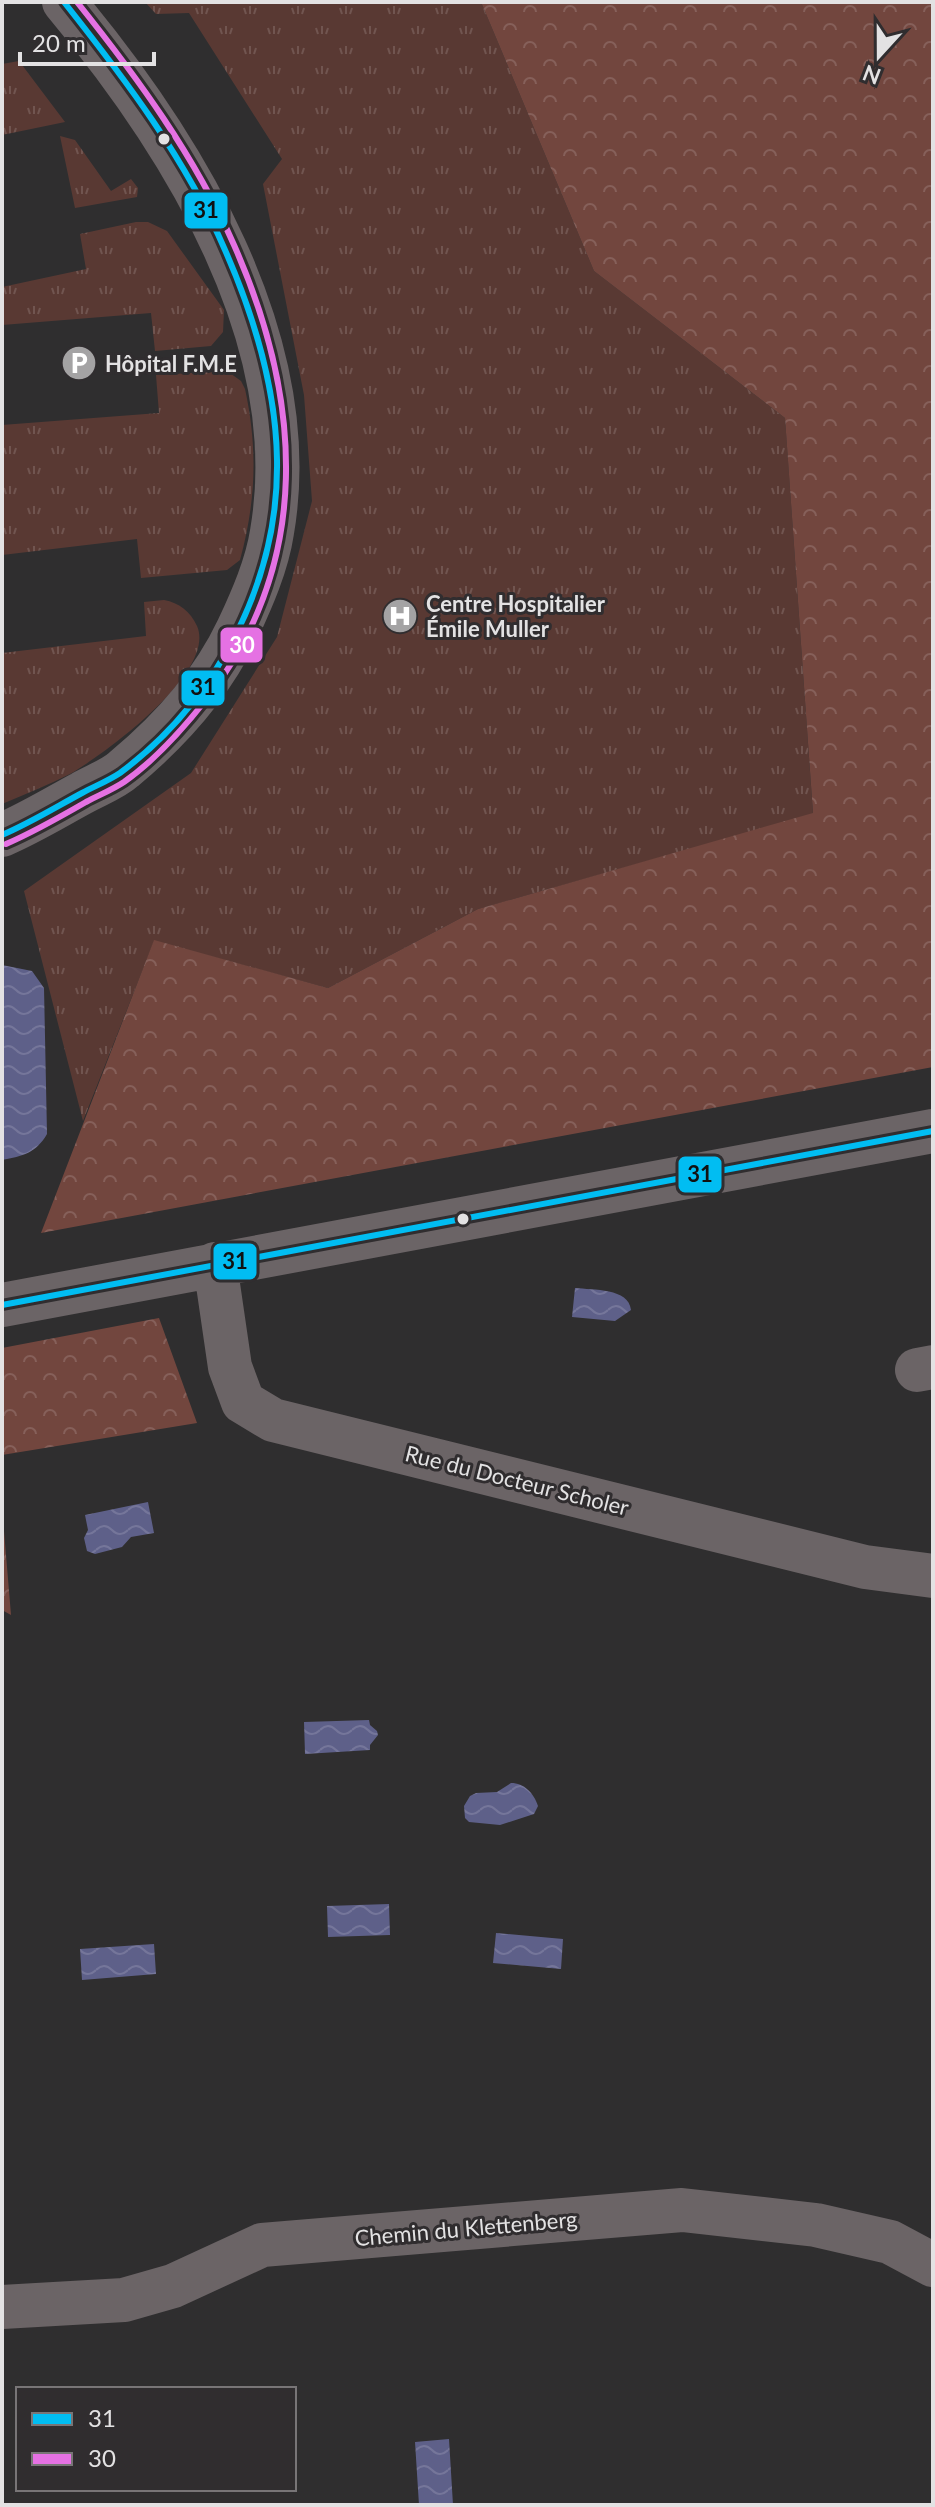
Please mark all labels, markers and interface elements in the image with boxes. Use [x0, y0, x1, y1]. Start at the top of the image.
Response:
scale bar [20, 16, 154, 66]
north arrow [839, 16, 919, 96]
text: 20 m [32, 28, 86, 57]
text: N [859, 59, 884, 91]
unlabelled marker [156, 131, 172, 147]
line badge: 31 [183, 191, 229, 230]
text: 31 [193, 196, 219, 223]
parking icon: Hôpital F.M.E [60, 344, 98, 382]
place label: Hôpital F.M.E [105, 350, 237, 377]
place label: Centre Hospitalier Émile Muller [426, 590, 606, 642]
hospital icon: Centre Hospitalier Émile Muller [381, 597, 419, 635]
line badge: 30 [219, 626, 264, 664]
text: 30 [229, 631, 255, 658]
line badge: 31 [180, 669, 226, 707]
text: 31 [190, 673, 216, 700]
line badge: 31 [677, 1155, 723, 1194]
text: 31 [687, 1160, 713, 1187]
unlabelled marker [455, 1211, 471, 1227]
line badge: 31 [212, 1242, 258, 1281]
text: 31 [222, 1247, 248, 1274]
street label: Rue du Docteur Scholer [402, 1439, 632, 1521]
street label: Chemin du Klettenberg [354, 2205, 578, 2251]
legend [16, 2387, 296, 2491]
text: 31 [88, 2403, 116, 2432]
text: 30 [88, 2443, 116, 2472]

